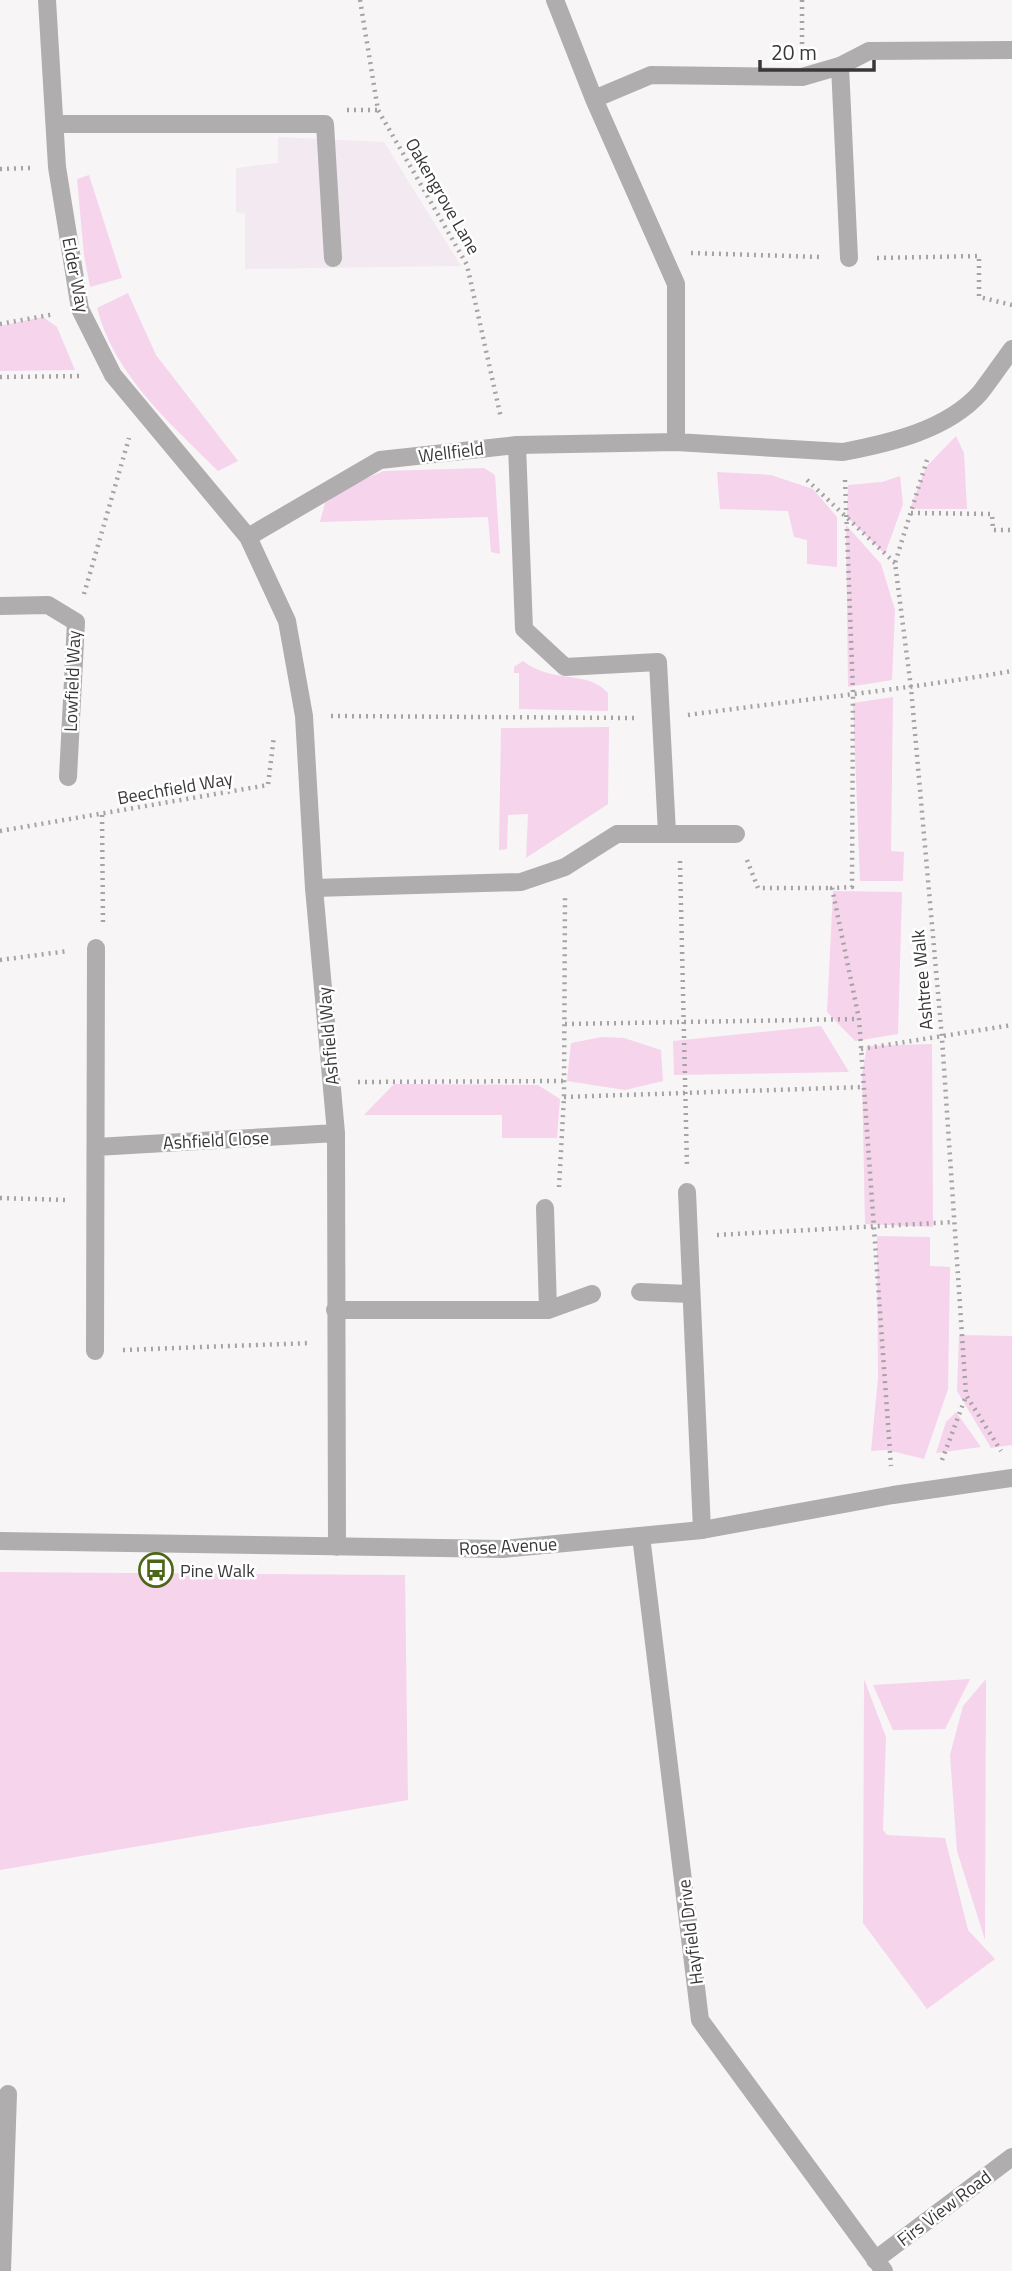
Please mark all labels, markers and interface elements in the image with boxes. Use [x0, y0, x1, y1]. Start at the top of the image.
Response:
scale bar [760, 28, 874, 72]
text: 20 m [771, 36, 817, 68]
street label: Oakengrove Lane [399, 133, 487, 259]
street label: Elder Way [55, 235, 97, 315]
street label: Wellfield [417, 435, 485, 469]
street label: Lowfield Way [57, 629, 87, 732]
street label: Beechfield Way [115, 765, 235, 811]
street label: Ashtree Walk [904, 928, 940, 1031]
street label: Ashfield Way [310, 985, 346, 1086]
street label: Ashfield Close [162, 1124, 270, 1156]
street label: Rose Avenue [458, 1530, 558, 1562]
bus stop icon: Pine Walk [137, 1551, 175, 1589]
place label: Pine Walk [180, 1557, 255, 1584]
street label: Hayfield Drive [670, 1878, 710, 1986]
street label: Firs View Road [891, 2164, 997, 2252]

